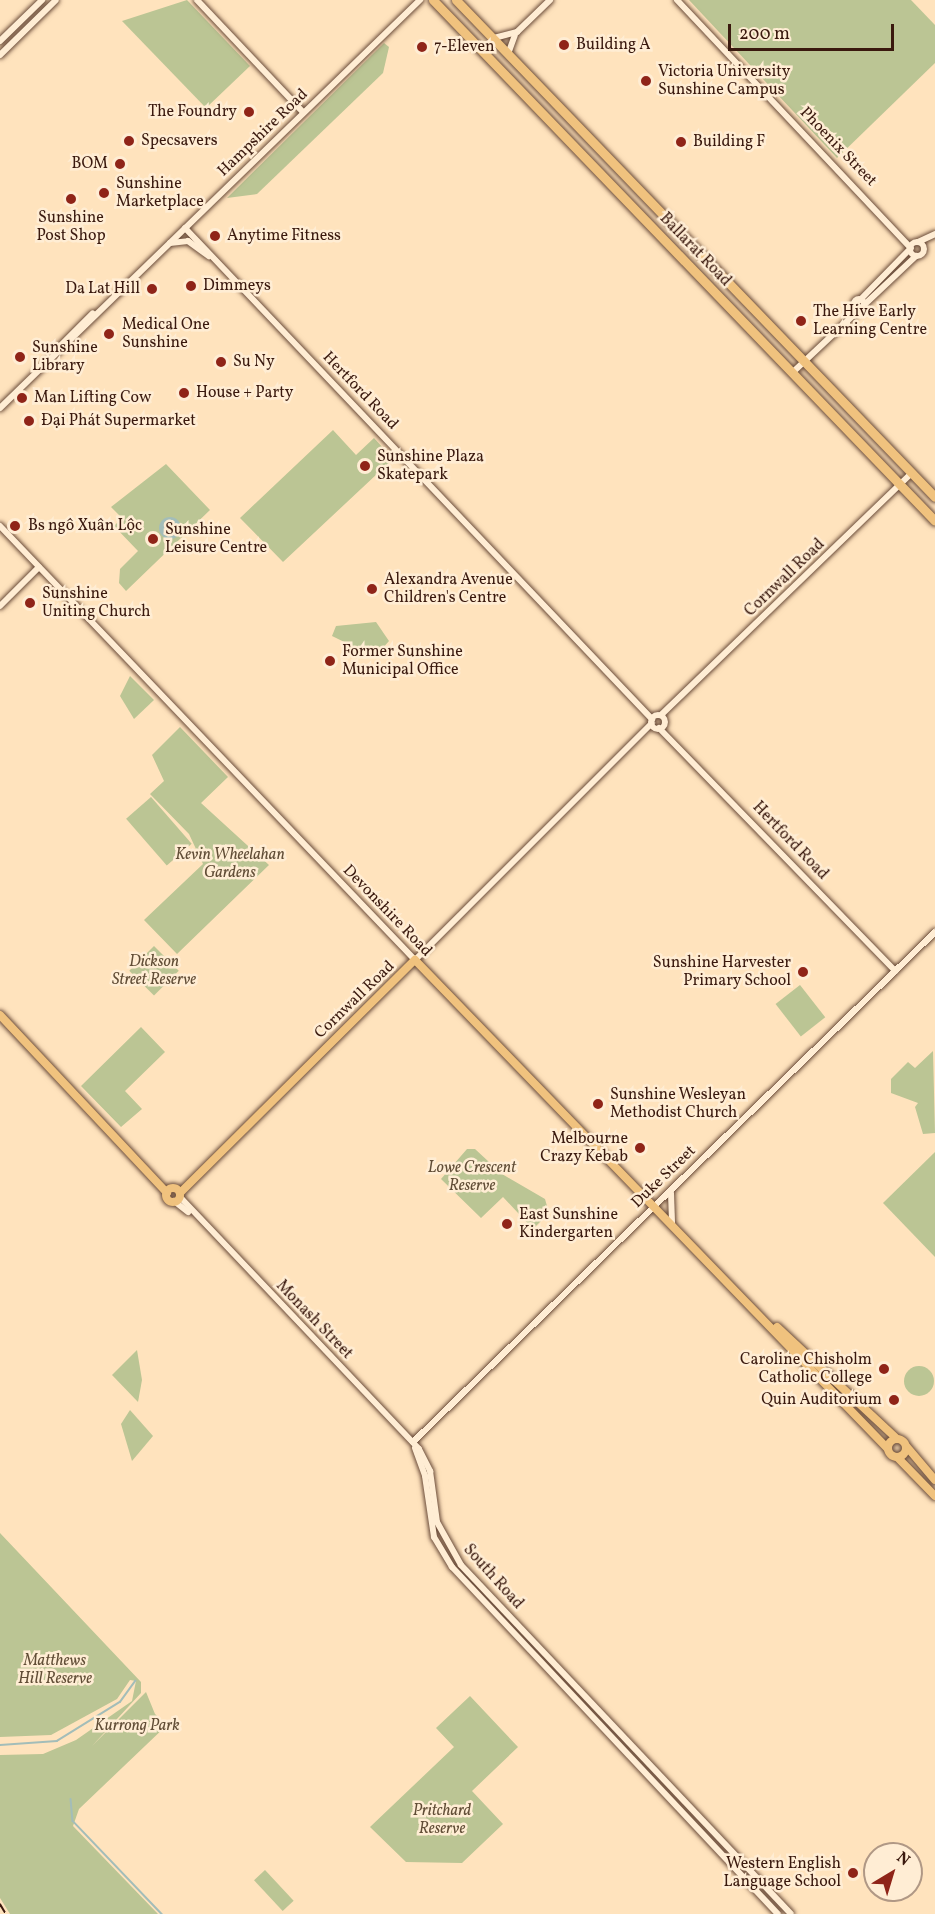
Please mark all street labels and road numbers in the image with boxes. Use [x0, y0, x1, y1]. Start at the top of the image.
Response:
street label: Hampshire Road [214, 85, 312, 181]
street label: Phoenix Street [795, 103, 881, 191]
street label: Ballarat Road [655, 209, 735, 291]
street label: Hertford Road [318, 348, 402, 434]
street label: Cornwall Road [741, 535, 829, 621]
street label: Hertford Road [748, 798, 832, 884]
street label: Devonshire Road [338, 861, 436, 961]
street label: Cornwall Road [311, 957, 399, 1043]
street label: Duke Street [628, 1142, 700, 1212]
street label: Monash Street [272, 1277, 356, 1363]
street label: South Road [459, 1541, 527, 1613]

